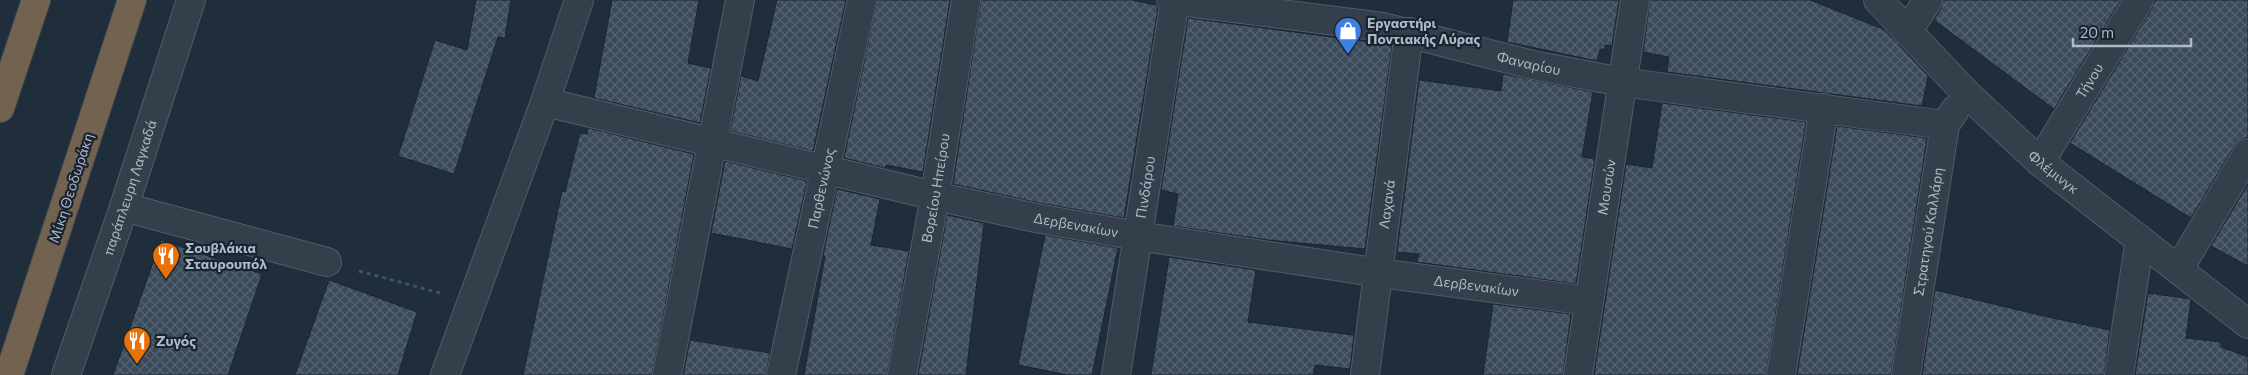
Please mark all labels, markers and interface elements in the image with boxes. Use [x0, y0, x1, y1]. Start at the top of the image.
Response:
place label: Εργαστήρι Ποντιακής Λύρας [1367, 14, 1480, 47]
scale bar [2073, 15, 2190, 47]
shop icon: Εργαστήρι Ποντιακής Λύρας [1333, 16, 1363, 55]
text: 20 m [2080, 23, 2114, 41]
street label: Φαναρίου [1495, 47, 1562, 78]
street label: Τήνου [2072, 60, 2107, 102]
street label: παράπλευρη Λαγκαδά [99, 118, 160, 257]
street label: Μίκη Θεοδωράκη [45, 131, 96, 245]
street label: Βορείου Ηπείρου [918, 132, 953, 244]
street label: Παρθενώνος [804, 146, 838, 230]
street label: Φλέμινγκ [2025, 146, 2083, 197]
street label: Πινδάρου [1132, 155, 1158, 220]
street label: Μουσών [1593, 158, 1619, 216]
street label: Στρατηγού Καλλάρη [1909, 166, 1946, 297]
street label: Λαχανά [1375, 179, 1398, 230]
street label: Δερβενακίων [1032, 209, 1120, 240]
place label: Σουβλάκια Σταυρουπόλ [185, 239, 267, 272]
restaurant icon: Σουβλάκια Σταυρουπόλ [151, 241, 181, 280]
street label: Δερβενακίων [1433, 271, 1520, 300]
restaurant icon: Ζυγός [122, 326, 152, 365]
place label: Ζυγός [156, 332, 196, 349]

